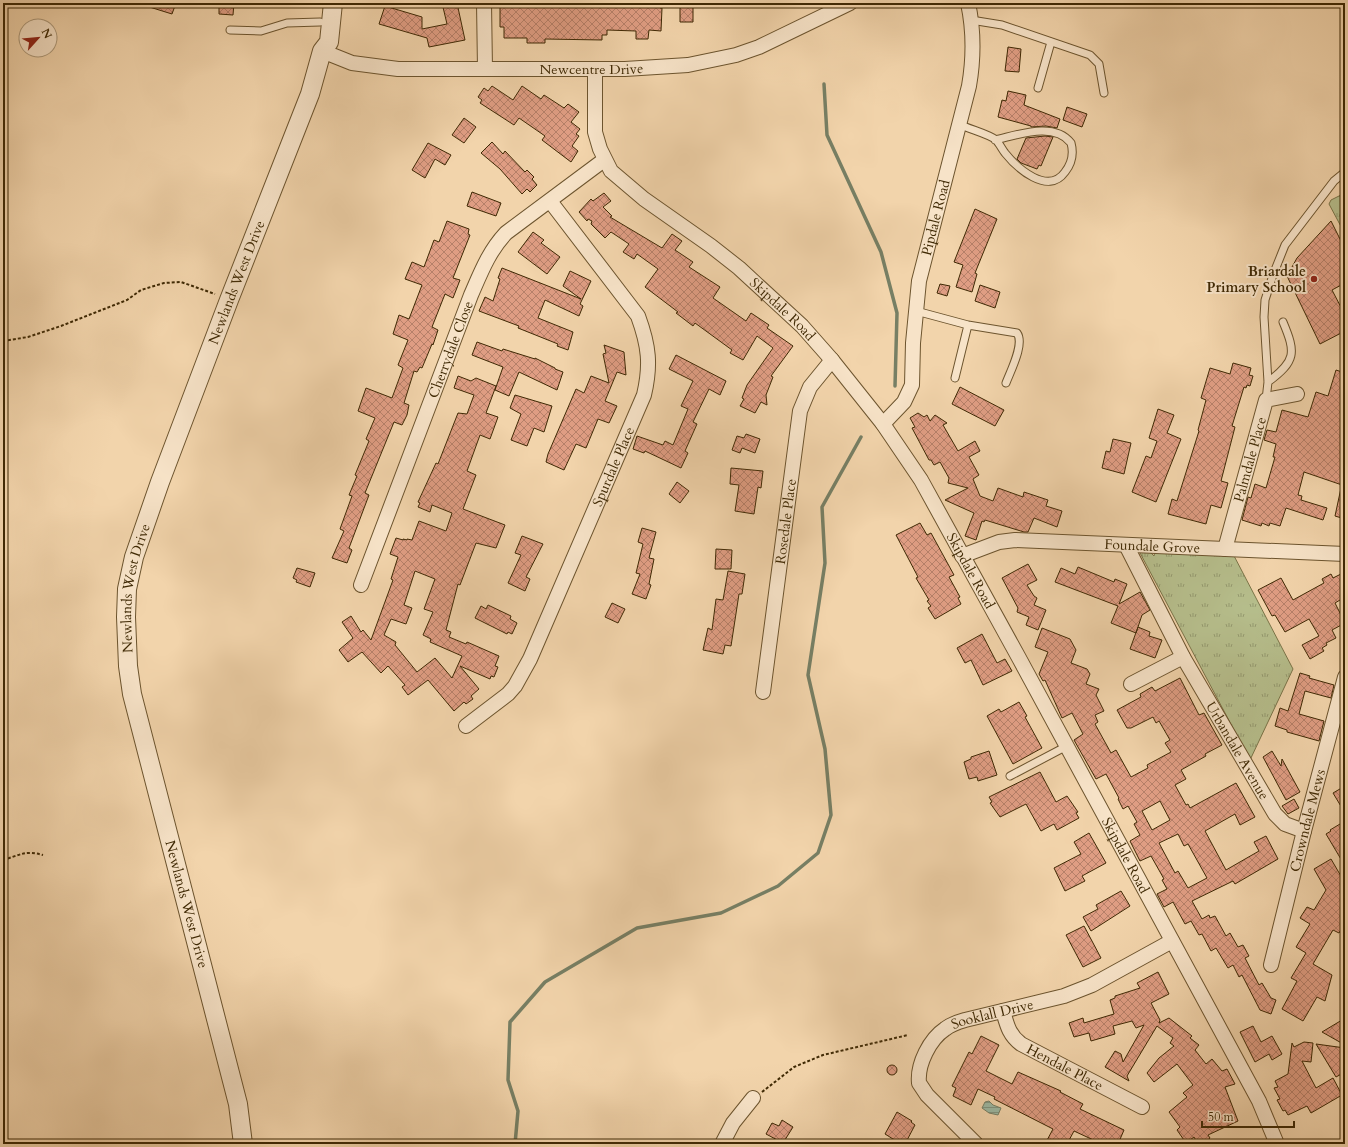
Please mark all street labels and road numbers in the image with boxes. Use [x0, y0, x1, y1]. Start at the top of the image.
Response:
street label: Newcentre Drive [539, 59, 644, 79]
street label: Pipdale Road [917, 177, 955, 258]
street label: Newlands West Drive [204, 218, 269, 347]
street label: Skipdale Road [745, 274, 820, 345]
street label: Cherrydale Close [424, 298, 478, 401]
street label: Palmdale Place [1229, 415, 1271, 504]
street label: Spurdale Place [588, 424, 639, 510]
street label: Rosedale Place [771, 478, 801, 566]
street label: Newlands West Drive [117, 521, 155, 653]
street label: Skipdale Road [942, 530, 999, 613]
street label: Foundale Grove [1104, 535, 1200, 558]
street label: Urbandale Avenue [1201, 698, 1274, 803]
street label: Crowndale Mews [1285, 767, 1330, 874]
street label: Skipdale Road [1097, 814, 1154, 897]
street label: Newlands West Drive [160, 838, 213, 970]
street label: Sooklall Drive [948, 995, 1035, 1034]
street label: Hendale Place [1023, 1040, 1106, 1095]

